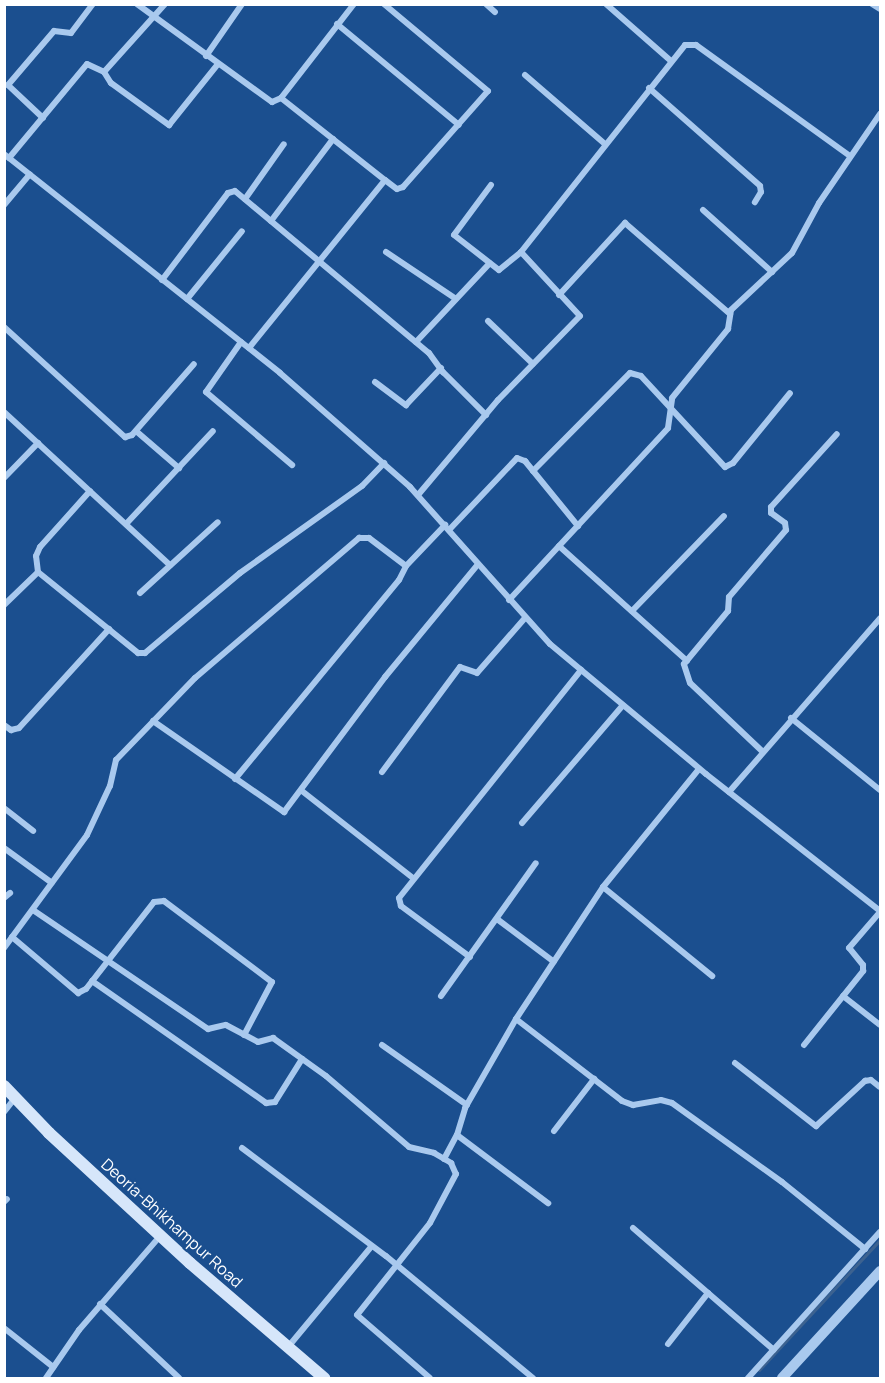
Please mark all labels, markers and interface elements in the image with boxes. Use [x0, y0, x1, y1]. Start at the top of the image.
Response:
street label: Deoria-Bhikhampur Road [97, 1154, 247, 1292]

